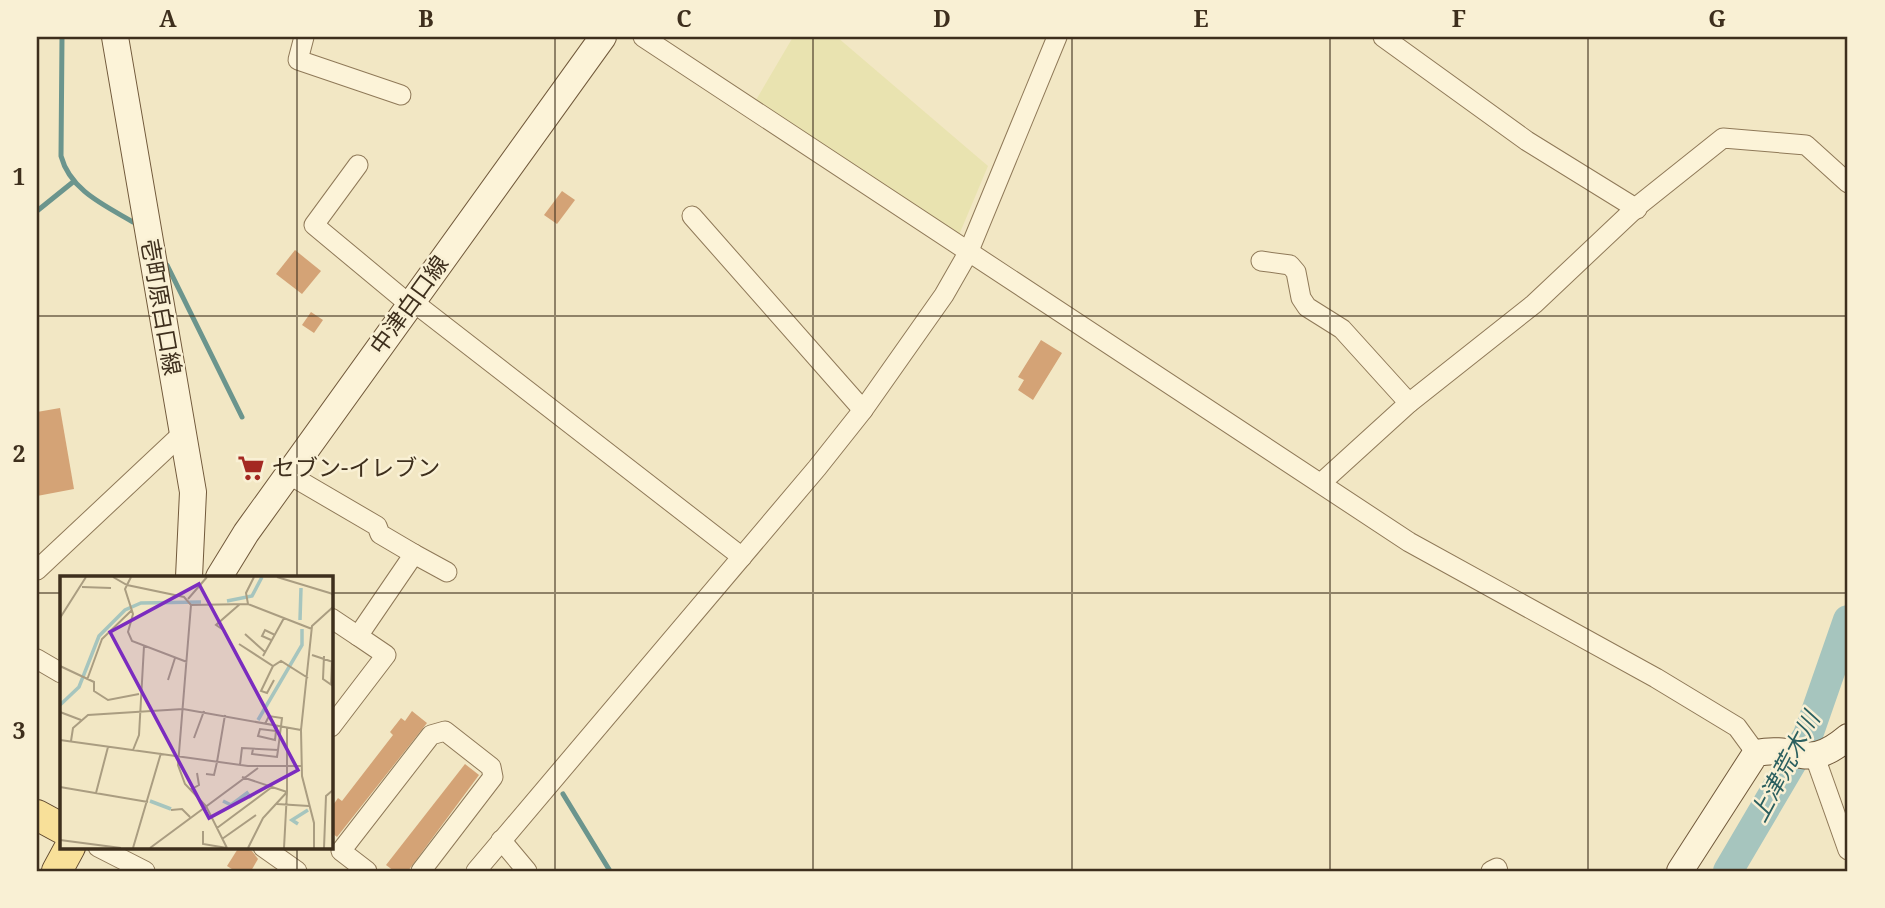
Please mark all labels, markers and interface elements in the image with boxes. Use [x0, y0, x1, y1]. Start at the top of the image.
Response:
text: A [159, 2, 177, 34]
text: B [418, 2, 434, 34]
text: C [676, 2, 692, 34]
text: D [933, 2, 951, 34]
text: E [1193, 2, 1209, 34]
text: F [1452, 2, 1466, 34]
text: G [1708, 2, 1726, 34]
text: 1 [13, 160, 26, 192]
street label: 壱町原白口線 [134, 236, 190, 378]
street label: 中津白口線 [361, 248, 455, 360]
text: 2 [13, 437, 26, 469]
place label: セブン-イレブン [272, 451, 440, 483]
supermarket icon: セブン-イレブン [236, 453, 266, 483]
inset map [60, 576, 332, 848]
water label: 上津荒木川 [1741, 703, 1828, 827]
text: 3 [13, 714, 26, 746]

